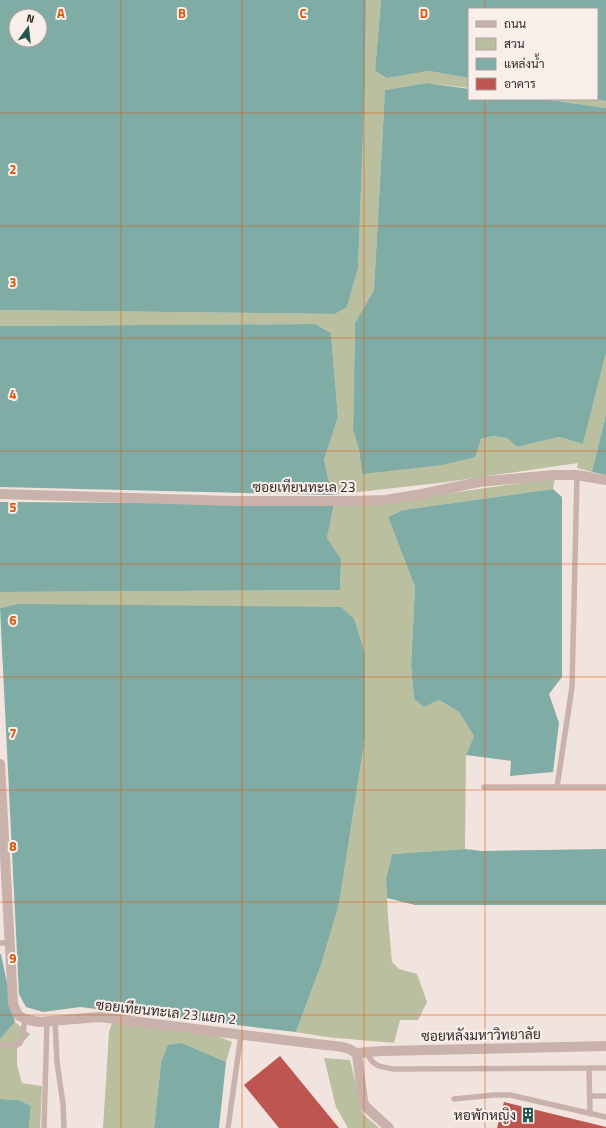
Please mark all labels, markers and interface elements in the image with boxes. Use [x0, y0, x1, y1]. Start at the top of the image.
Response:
text: A [57, 3, 65, 23]
text: B [178, 3, 186, 23]
text: C [299, 3, 307, 23]
text: D [420, 3, 428, 23]
north arrow [8, 8, 48, 48]
legend [468, 8, 598, 100]
text: N [25, 10, 36, 27]
text: ถนน [504, 14, 527, 33]
text: สวน [504, 34, 525, 53]
text: แหล่งน้ำ [504, 53, 544, 73]
text: อาคาร [504, 74, 536, 93]
text: 2 [9, 159, 17, 179]
text: 3 [9, 272, 17, 292]
text: 4 [9, 384, 17, 404]
street label: ซอยเทียนทะเล 23 [252, 476, 356, 497]
text: 5 [9, 497, 17, 517]
text: 6 [9, 610, 17, 630]
text: 7 [9, 723, 17, 743]
text: 8 [9, 836, 17, 856]
text: 9 [9, 948, 17, 968]
street label: ซอยเทียนทะเล 23 แยก 2 [95, 994, 237, 1029]
street label: ซอยหลังมหาวิทยาลัย [421, 1023, 541, 1046]
place label: หอพักหญิง [454, 1104, 516, 1125]
building icon: หอพักหญิง [519, 1106, 537, 1124]

